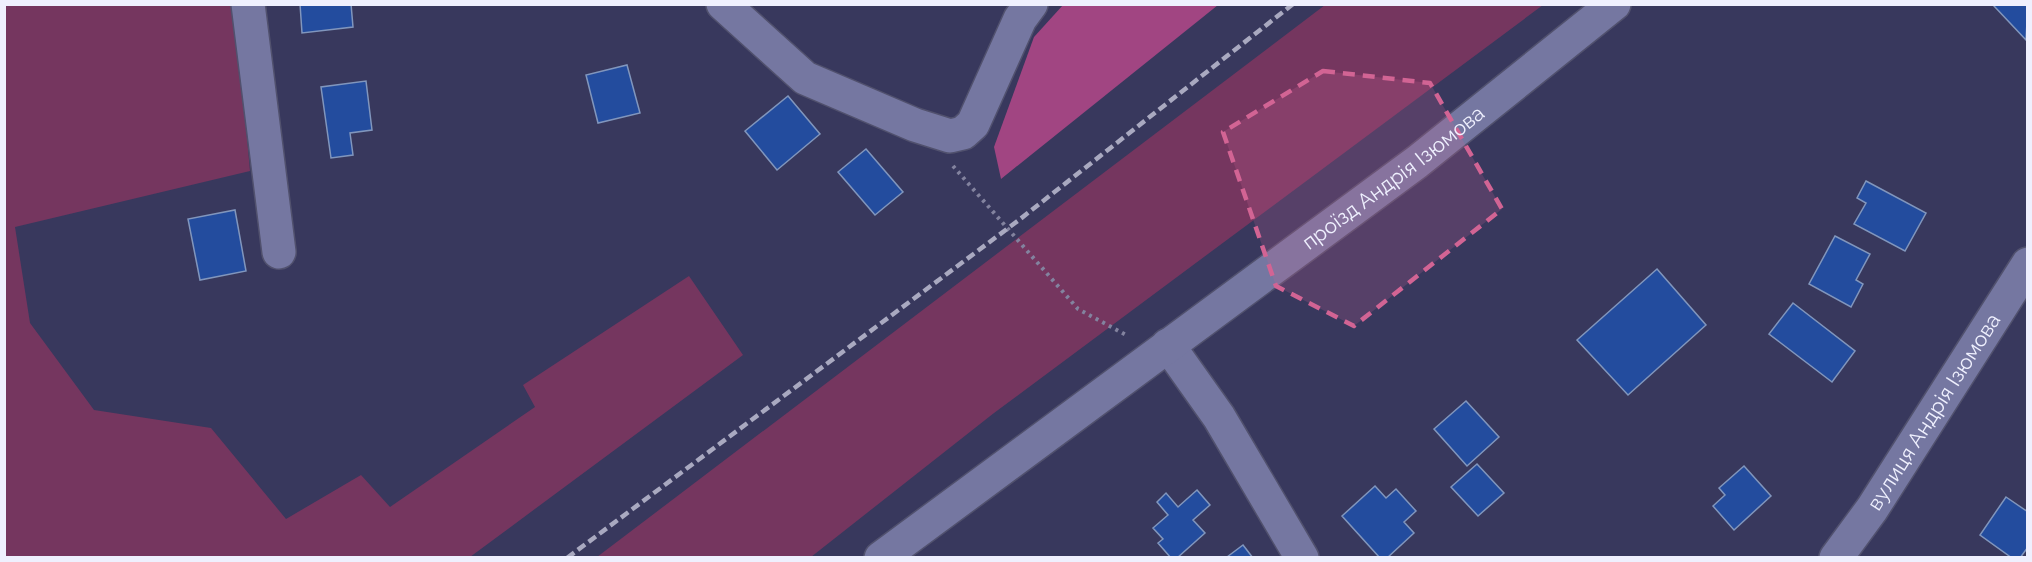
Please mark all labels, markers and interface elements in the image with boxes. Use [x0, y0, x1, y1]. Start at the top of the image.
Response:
street label: проїзд Андрія Ізюмова [1297, 100, 1489, 255]
street label: вулиця Андрія Ізюмова [1862, 308, 2005, 515]

